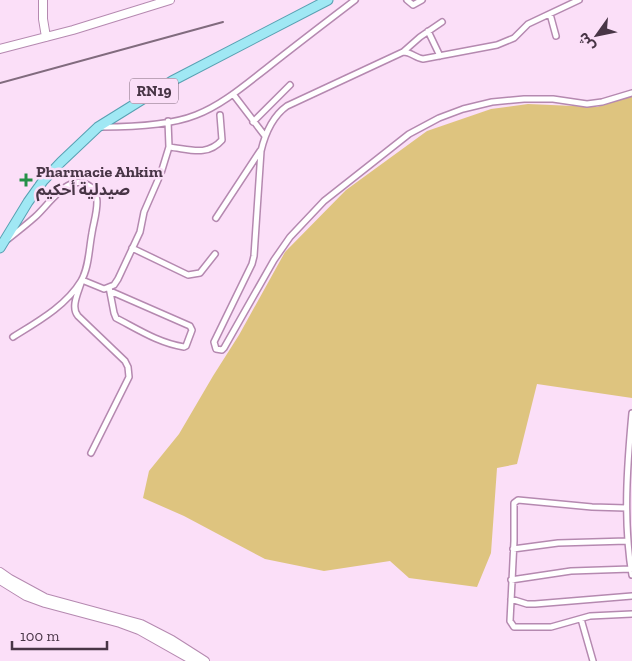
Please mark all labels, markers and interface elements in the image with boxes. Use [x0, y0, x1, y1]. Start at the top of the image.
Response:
north arrow [572, 10, 622, 60]
text: ش [574, 29, 599, 54]
road number: RN19 [130, 78, 178, 104]
place label: Pharmacie Ahkim صيدلية أحكيم [36, 162, 163, 202]
marker: Pharmacie Ahkim صيدلية أحكيم [20, 174, 32, 186]
scale bar [12, 618, 108, 650]
text: 100 m [20, 627, 59, 645]

